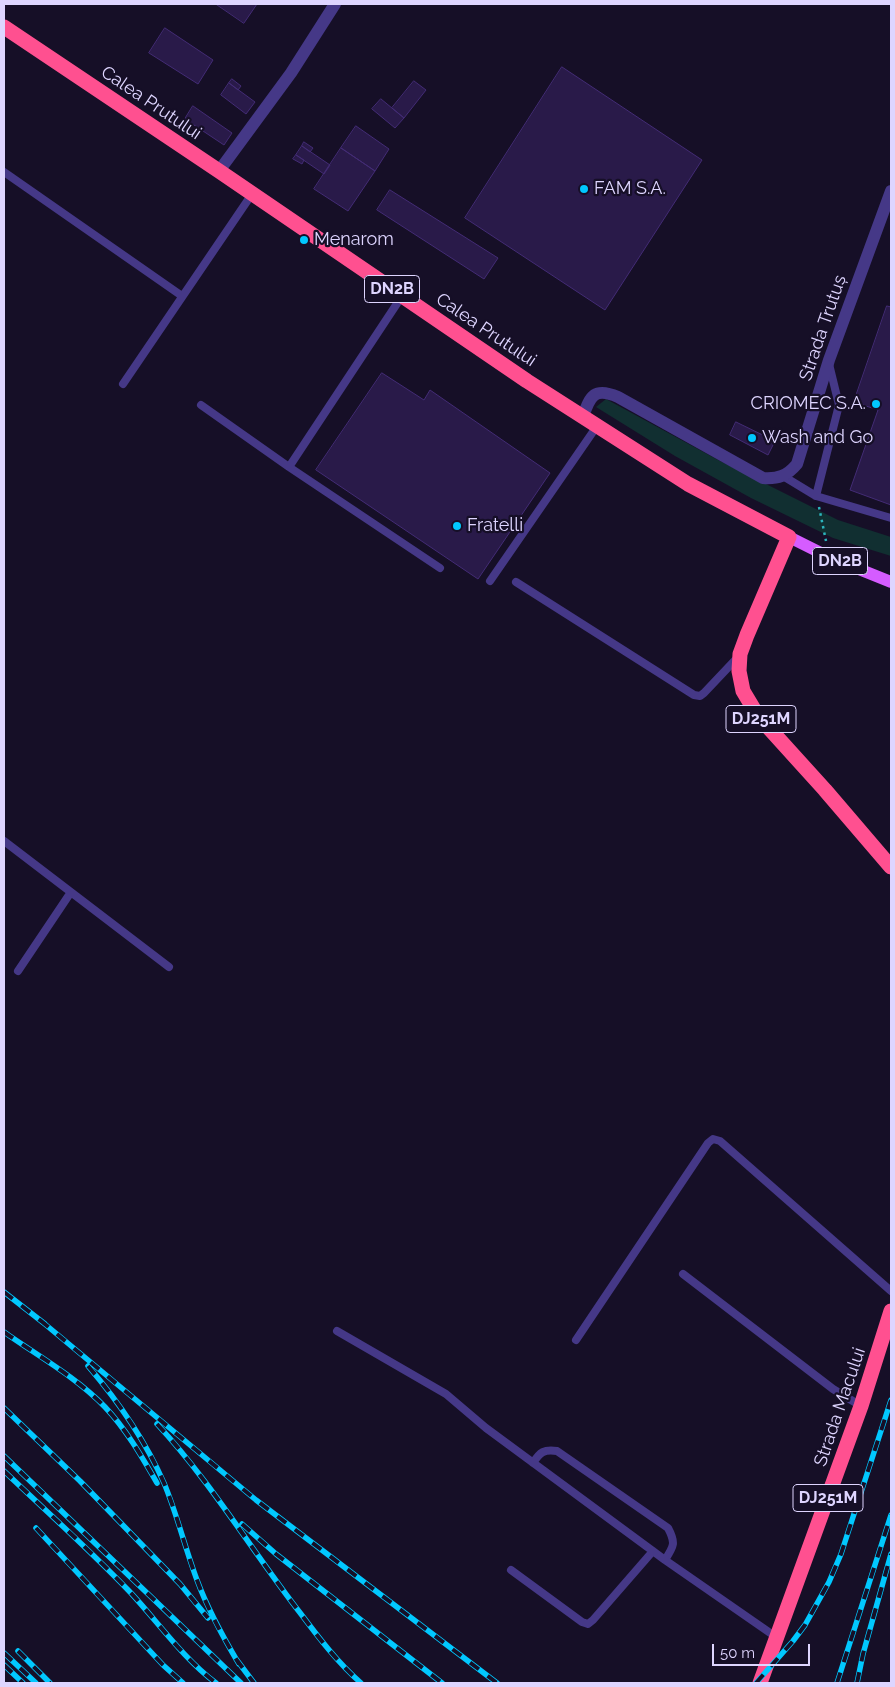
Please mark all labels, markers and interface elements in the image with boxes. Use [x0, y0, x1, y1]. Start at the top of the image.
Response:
street label: Calea Prutului [97, 61, 205, 145]
place label: FAM S.A. [594, 178, 666, 200]
marker: FAM S.A. [578, 183, 590, 195]
place label: Menarom [314, 229, 394, 251]
marker: Menarom [298, 234, 310, 246]
street label: Strada Trutuș [795, 272, 851, 384]
road number: DN2B [364, 276, 420, 302]
street label: Calea Prutului [432, 288, 540, 372]
place label: CRIOMEC S.A. [751, 393, 866, 415]
marker: CRIOMEC S.A. [870, 398, 882, 410]
place label: Wash and Go [762, 427, 873, 449]
marker: Wash and Go [746, 432, 758, 444]
place label: Fratelli [467, 515, 523, 537]
marker: Fratelli [451, 520, 463, 532]
road number: DN2B [812, 548, 868, 574]
road number: DJ251M [726, 706, 796, 732]
street label: Strada Macului [810, 1345, 870, 1469]
road number: DJ251M [793, 1485, 863, 1512]
scale bar [715, 1634, 812, 1666]
text: 50 m [720, 1644, 755, 1662]

